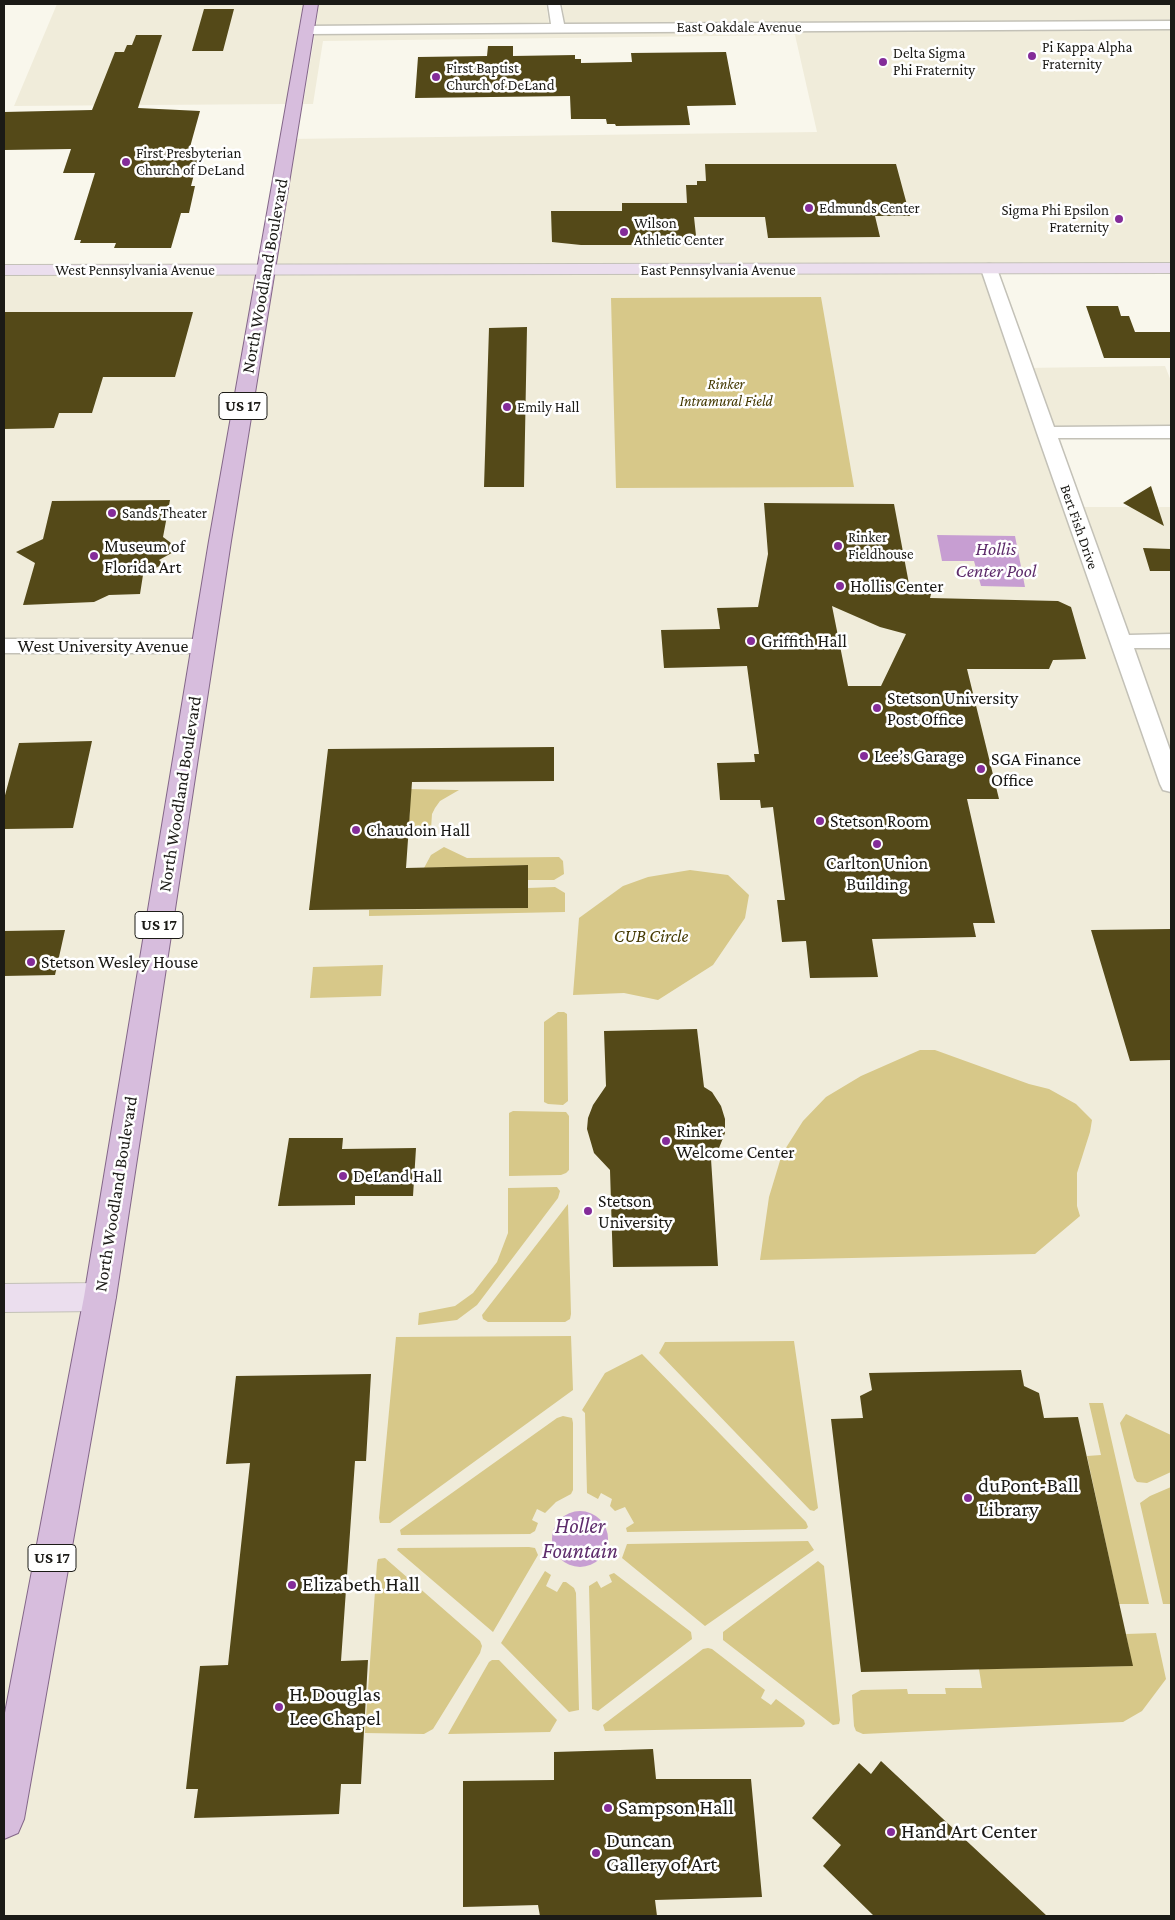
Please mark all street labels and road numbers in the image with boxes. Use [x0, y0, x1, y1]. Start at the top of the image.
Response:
street label: East Oakdale Avenue [676, 18, 802, 36]
street label: North Woodland Boulevard [237, 177, 293, 375]
street label: West Pennsylvania Avenue [55, 261, 215, 279]
street label: East Pennsylvania Avenue [640, 261, 796, 279]
road number: US 17 [219, 392, 267, 420]
street label: Bert Fish Drive [1056, 482, 1102, 572]
street label: West University Avenue [18, 635, 188, 657]
street label: North Woodland Boulevard [154, 695, 206, 893]
road number: US 17 [135, 912, 183, 938]
street label: North Woodland Boulevard [90, 1095, 142, 1293]
road number: US 17 [28, 1545, 76, 1572]

